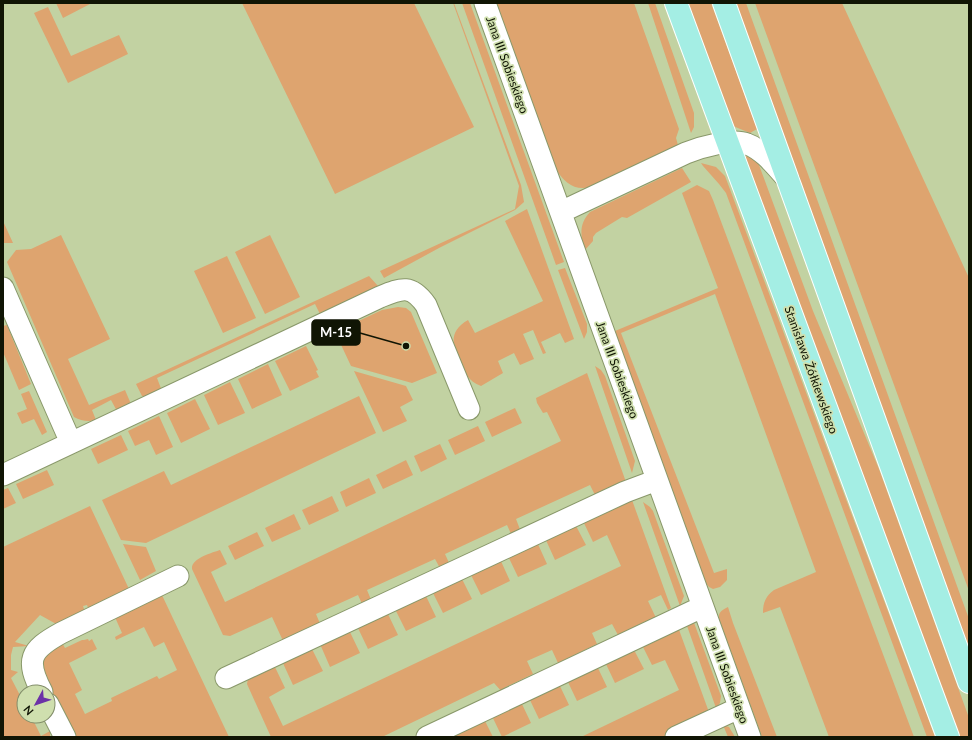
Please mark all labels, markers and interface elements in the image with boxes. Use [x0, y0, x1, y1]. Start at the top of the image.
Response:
street label: Jana III Sobieskiego [483, 14, 532, 116]
street label: Stanisława Żółkiewskiego [781, 304, 842, 436]
street label: Jana III Sobieskiego [593, 319, 642, 421]
callout: M-15 [312, 320, 360, 345]
text: M-15 [320, 324, 352, 340]
street label: Jana III Sobieskiego [703, 624, 752, 726]
north arrow [16, 684, 56, 724]
text: N [20, 703, 36, 718]

